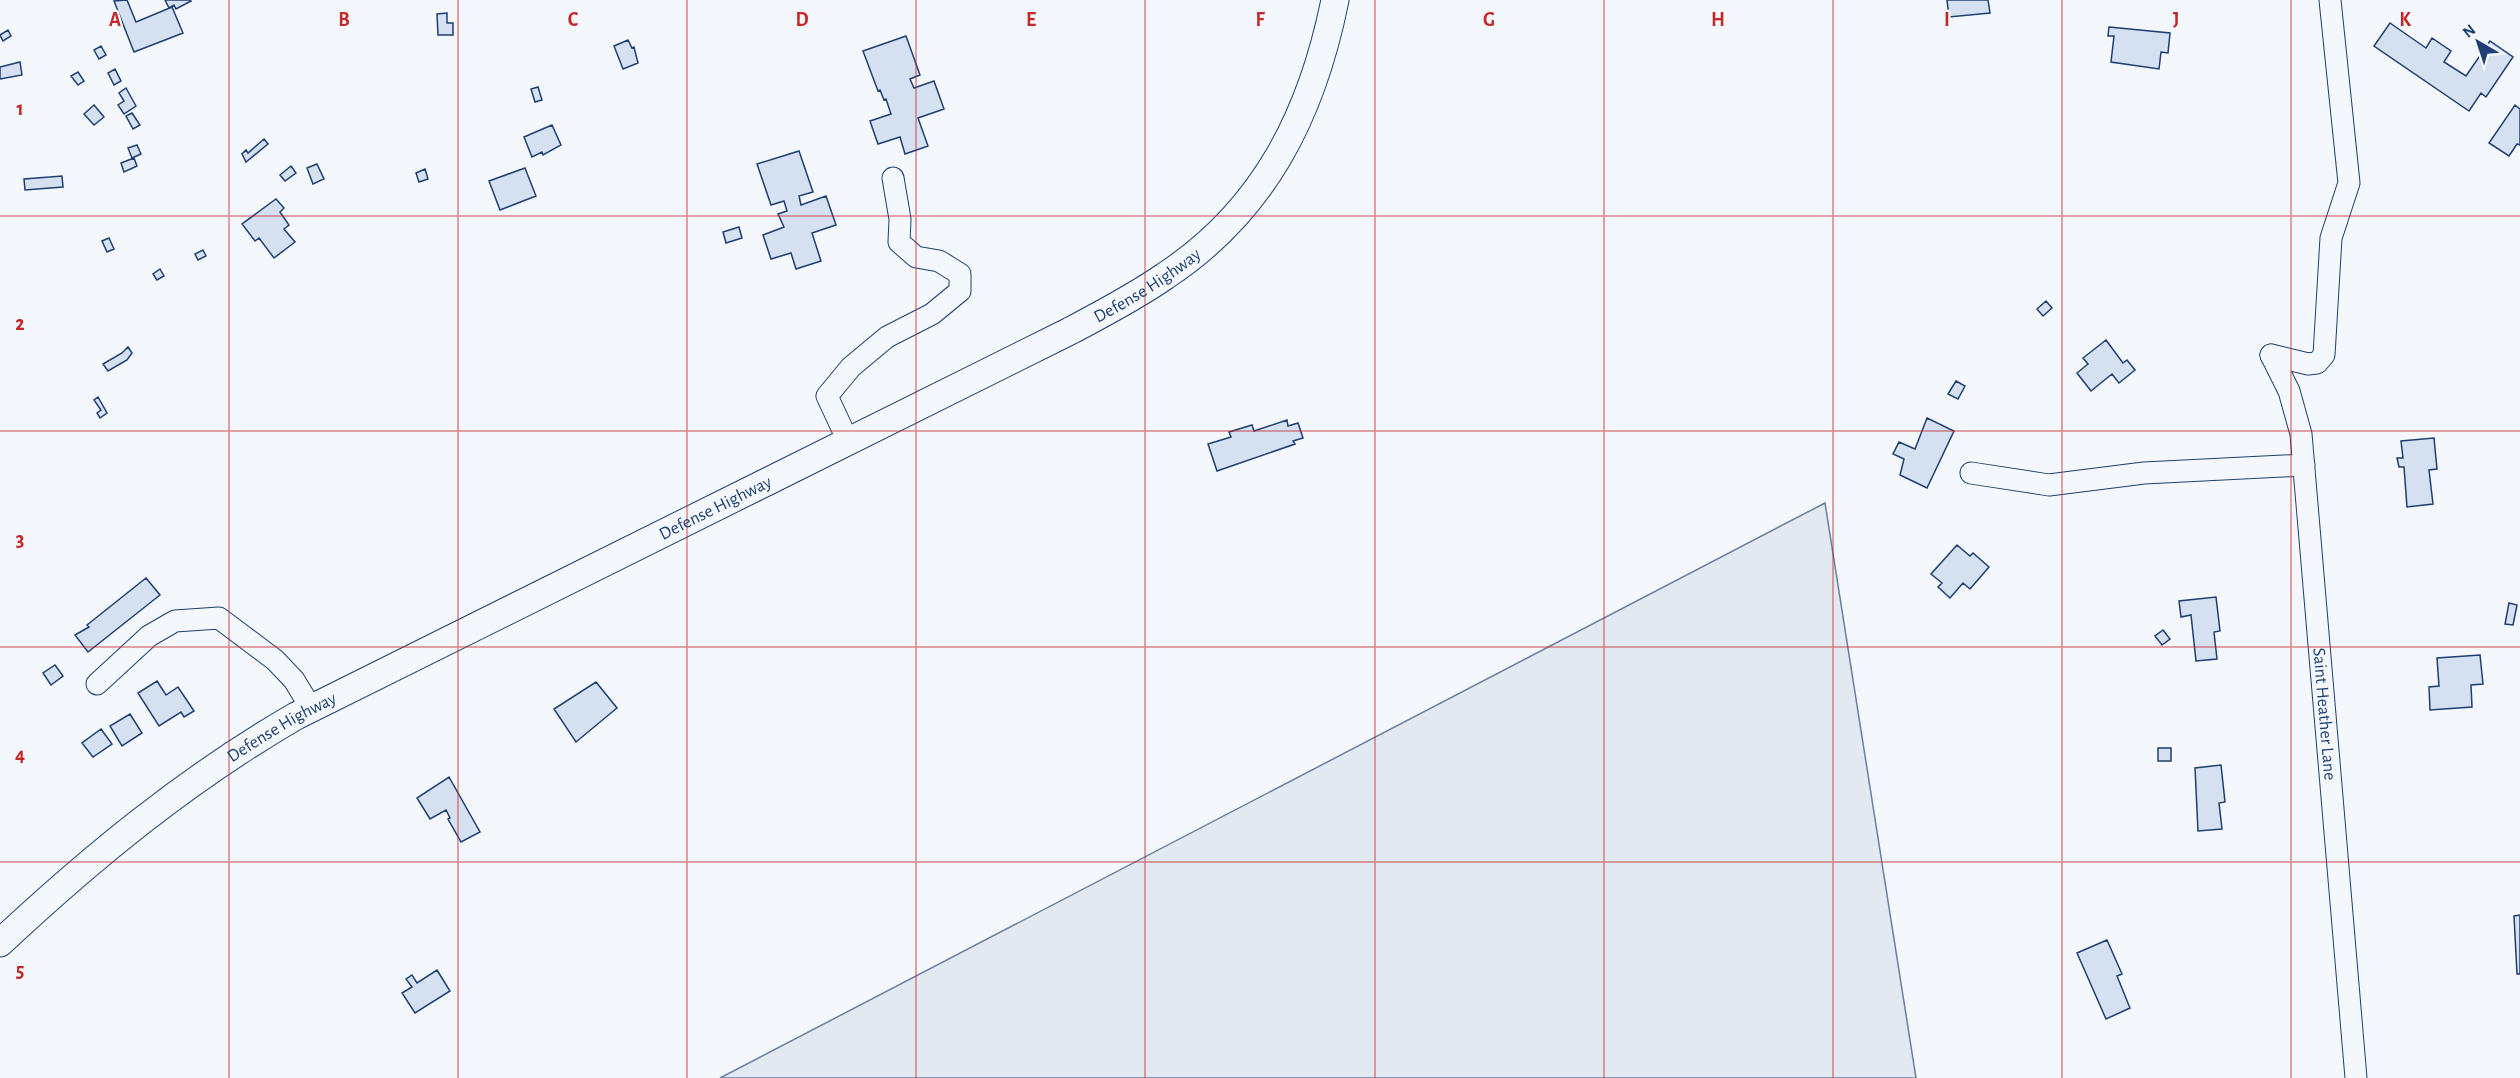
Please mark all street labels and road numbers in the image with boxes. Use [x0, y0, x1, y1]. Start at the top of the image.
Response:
street label: Defense Highway [1091, 245, 1205, 327]
street label: Defense Highway [657, 473, 775, 544]
street label: Saint Heather Lane [2309, 647, 2339, 781]
street label: Defense Highway [224, 689, 340, 766]

